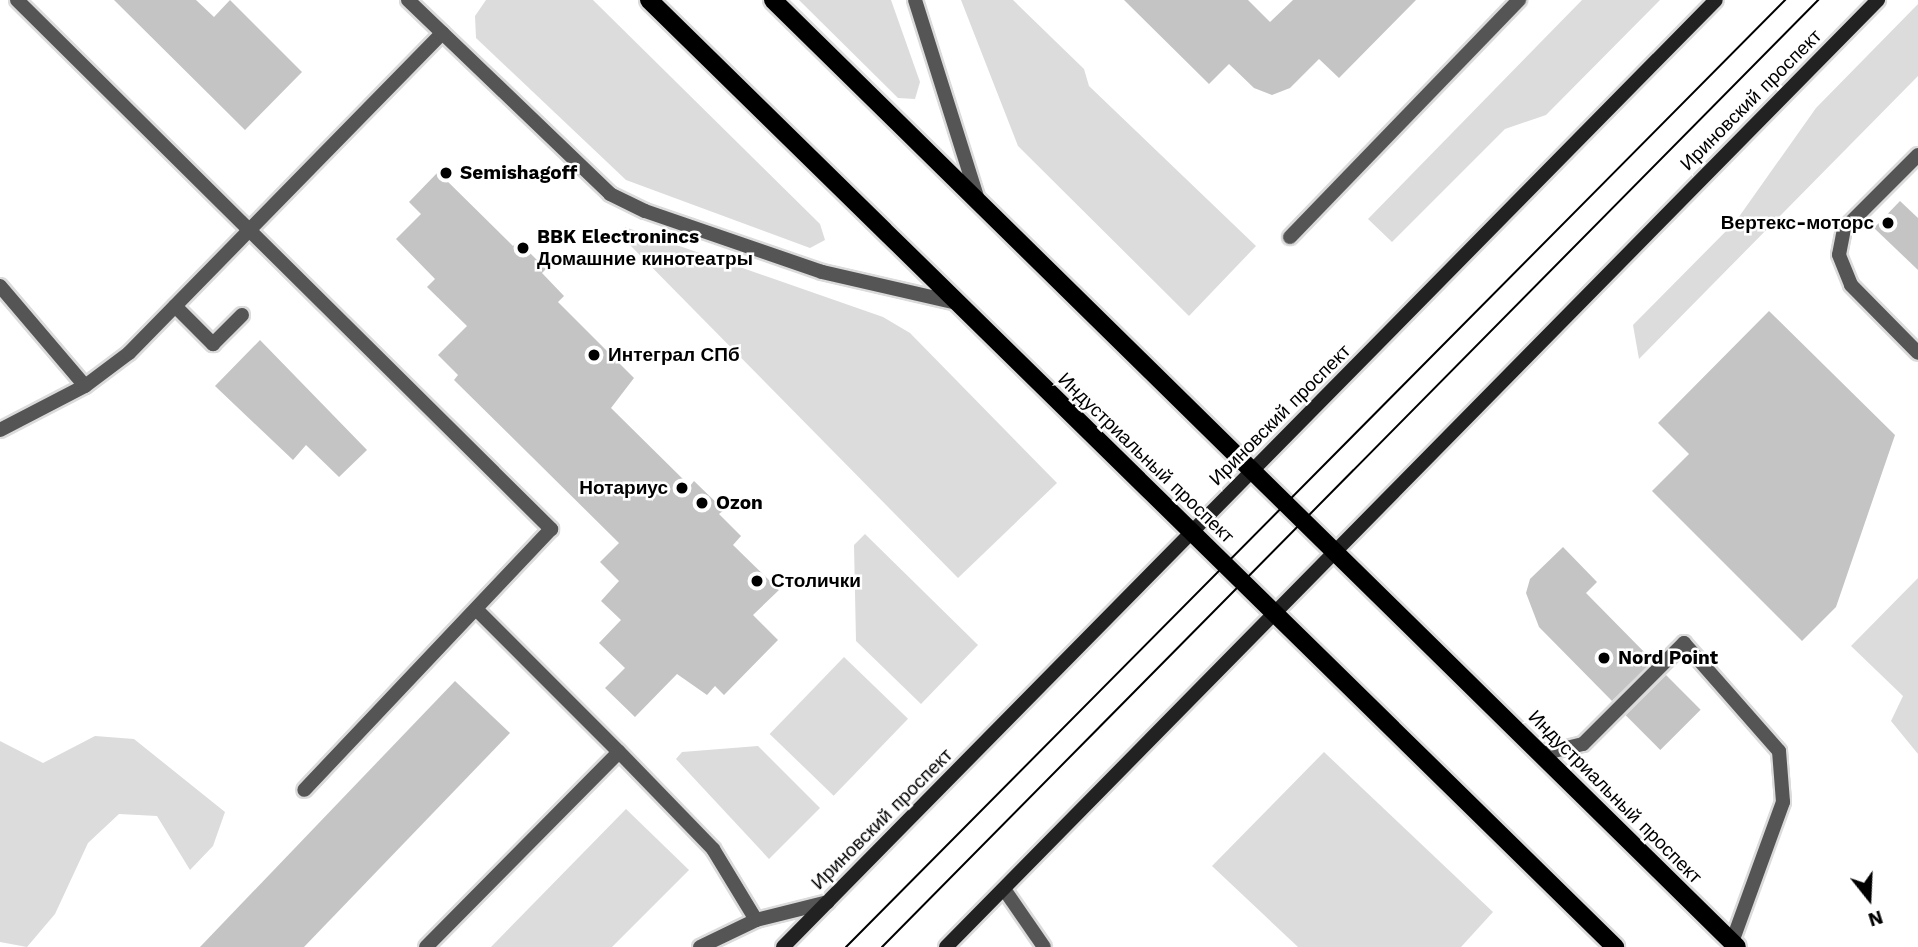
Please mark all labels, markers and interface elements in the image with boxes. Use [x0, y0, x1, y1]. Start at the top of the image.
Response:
street label: Ириновский проспект [1676, 25, 1826, 175]
place label: Semishagoff [460, 162, 577, 184]
marker: Semishagoff [438, 165, 454, 181]
place label: Вертекс-моторс [1721, 212, 1874, 234]
marker: Вертекс-моторс [1880, 215, 1896, 231]
place label: BBK Electronincs Домашние кинотеатры [537, 226, 753, 270]
marker: BBK Electronincs Домашние кинотеатры [515, 240, 531, 256]
street label: Ириновский проспект [1205, 340, 1355, 490]
place label: Интеграл СПб [608, 344, 740, 366]
marker: Интеграл СПб [586, 347, 602, 363]
street label: Индустриальный проспект [1053, 368, 1239, 548]
place label: Нотариус [579, 477, 668, 499]
marker: Нотариус [674, 480, 690, 496]
place label: Ozon [716, 492, 763, 514]
marker: Ozon [694, 495, 710, 511]
place label: Столички [771, 570, 861, 592]
marker: Столички [749, 573, 765, 589]
place label: Nord Point [1618, 647, 1718, 669]
marker: Nord Point [1596, 650, 1612, 666]
street label: Индустриальный проспект [1524, 706, 1706, 888]
street label: Ириновский проспект [807, 744, 957, 894]
north arrow [1834, 863, 1904, 933]
text: N [1865, 905, 1886, 932]

